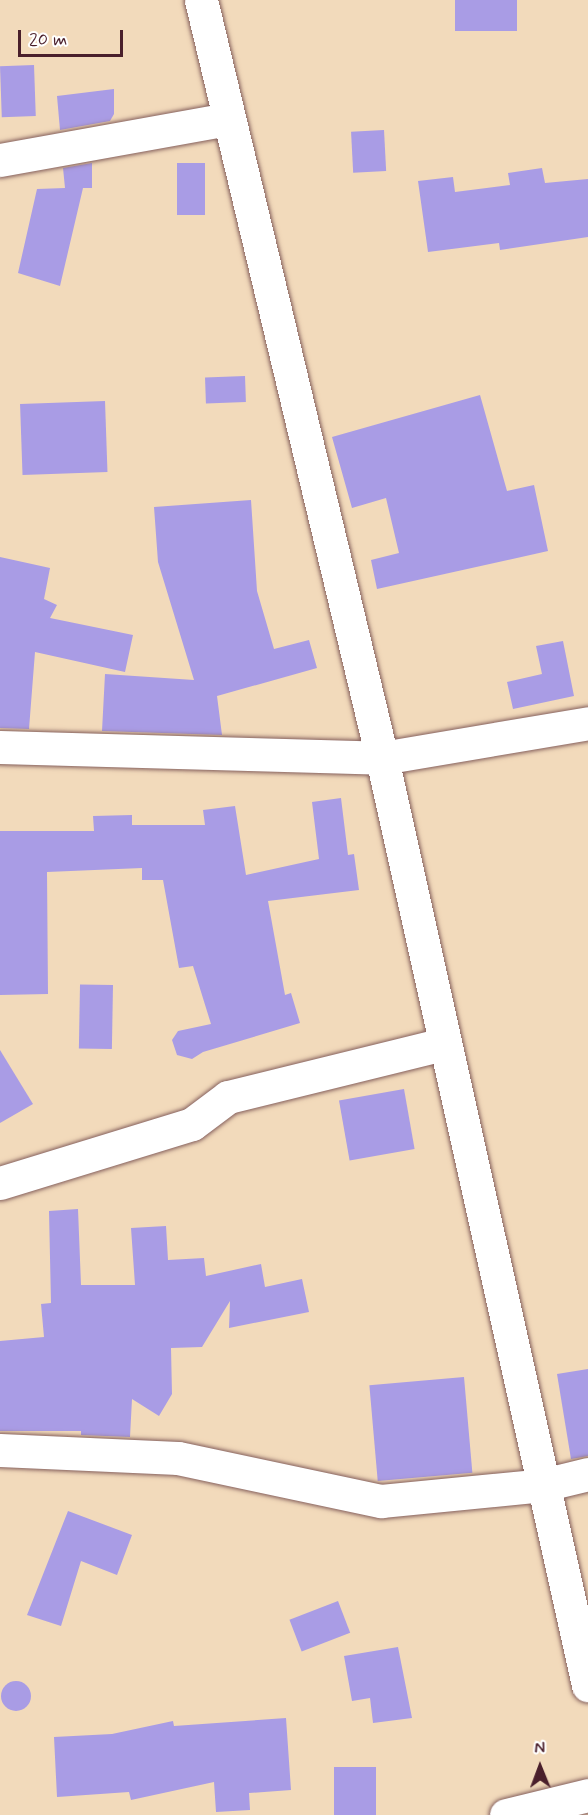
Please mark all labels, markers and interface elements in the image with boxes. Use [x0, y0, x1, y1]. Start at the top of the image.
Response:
scale bar [21, 18, 126, 56]
text: 20 m [29, 28, 67, 52]
north arrow [510, 1737, 570, 1797]
text: N [534, 1738, 545, 1759]

